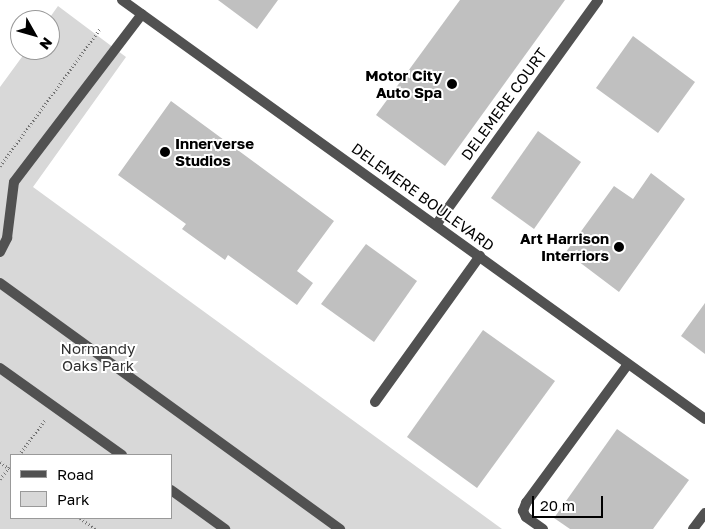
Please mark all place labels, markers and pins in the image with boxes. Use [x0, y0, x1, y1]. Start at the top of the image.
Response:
place label: Motor City Auto Spa [365, 66, 442, 101]
marker: Motor City Auto Spa [446, 78, 458, 90]
place label: Innerverse Studios [175, 134, 254, 169]
marker: Innerverse Studios [159, 146, 171, 158]
place label: Art Harrison Interriors [520, 229, 609, 264]
marker: Art Harrison Interriors [613, 241, 625, 253]

